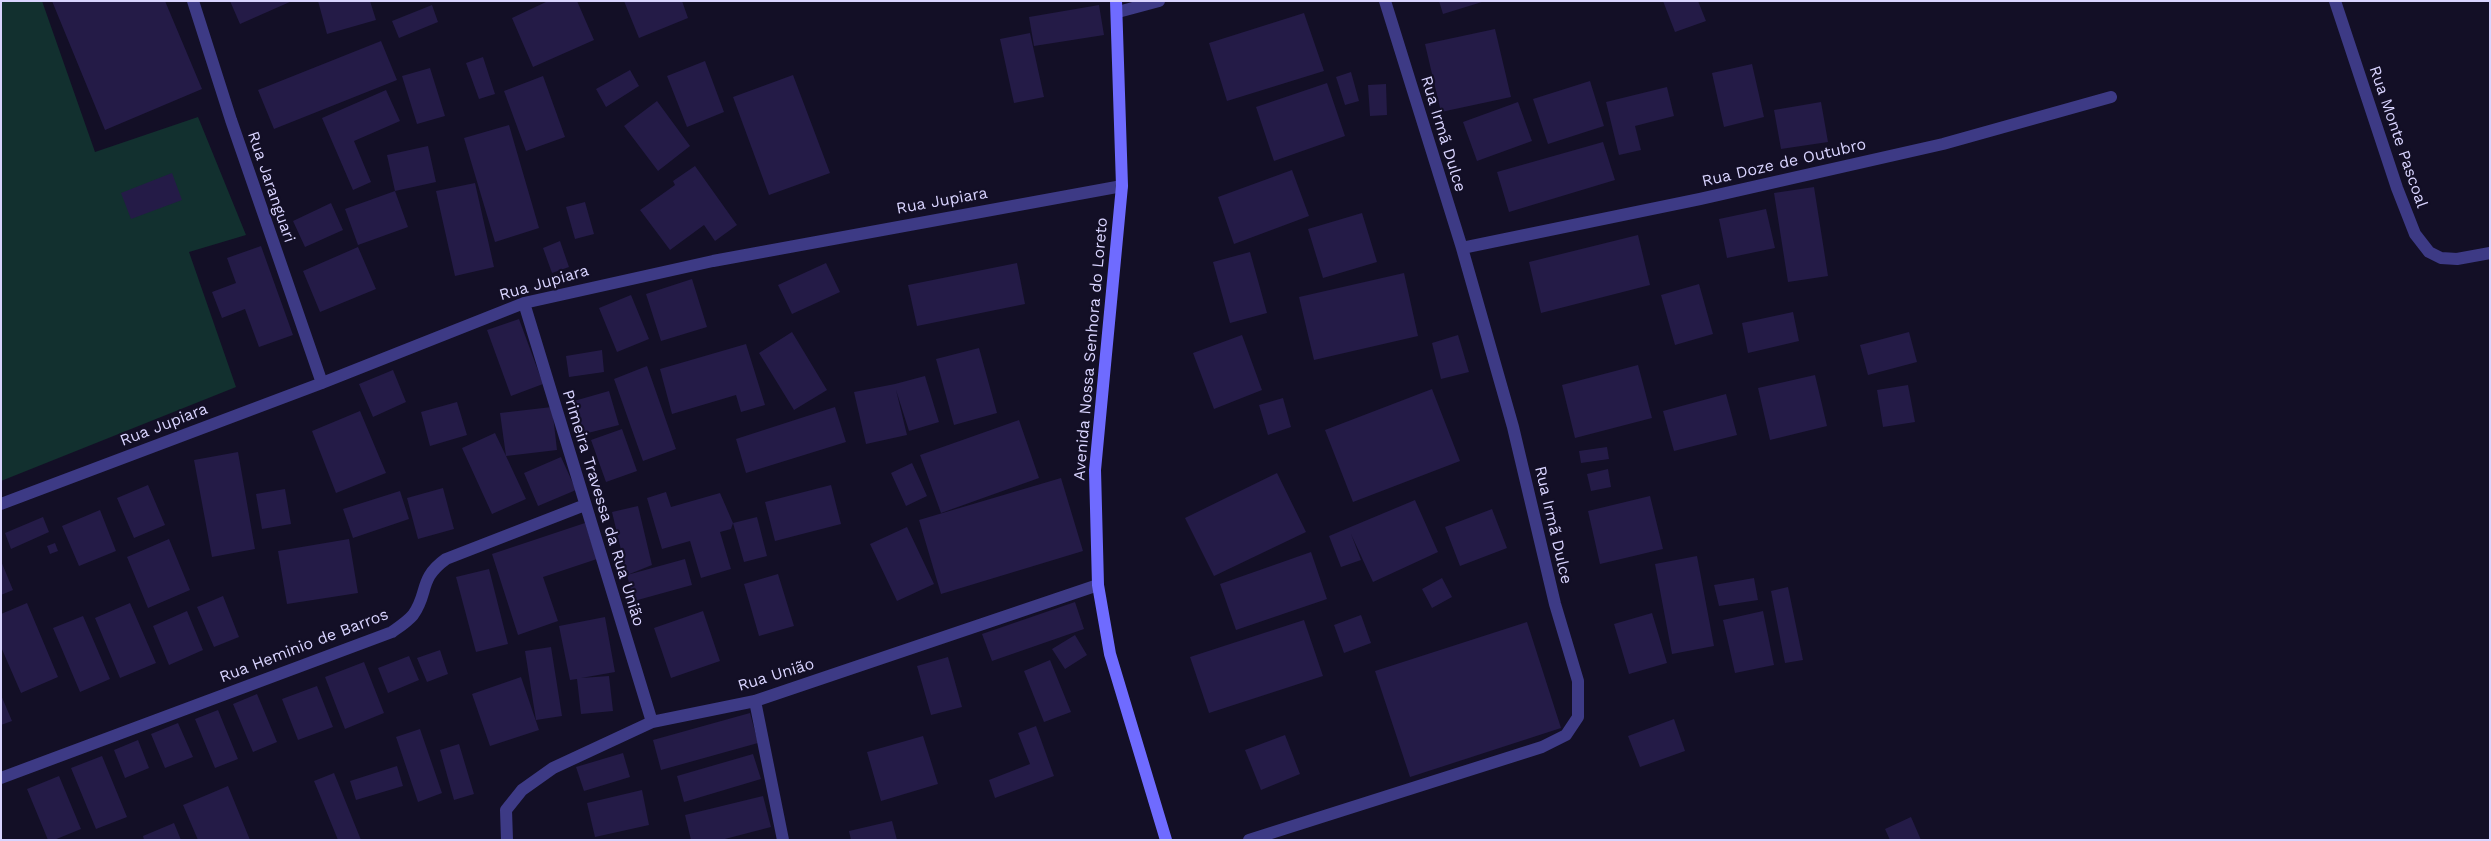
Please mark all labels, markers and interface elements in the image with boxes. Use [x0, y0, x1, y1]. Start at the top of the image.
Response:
street label: Rua Monte Pascoal [2365, 63, 2431, 211]
street label: Rua Irmã Dulce [1416, 74, 1470, 194]
street label: Rua Jaranguari [243, 129, 299, 245]
street label: Rua Doze de Outubro [1700, 135, 1868, 191]
street label: Rua Jupiara [895, 184, 989, 218]
street label: Avenida Nossa Senhora do Loreto [1070, 217, 1112, 481]
street label: Rua Jupiara [497, 261, 591, 305]
street label: Primeira Travessa da Rua União [558, 388, 648, 628]
street label: Rua Jupiara [117, 399, 211, 451]
street label: Rua Irmã Dulce [1530, 464, 1576, 586]
street label: Rua Heminio de Barros [217, 605, 391, 687]
street label: Rua União [735, 654, 817, 696]

